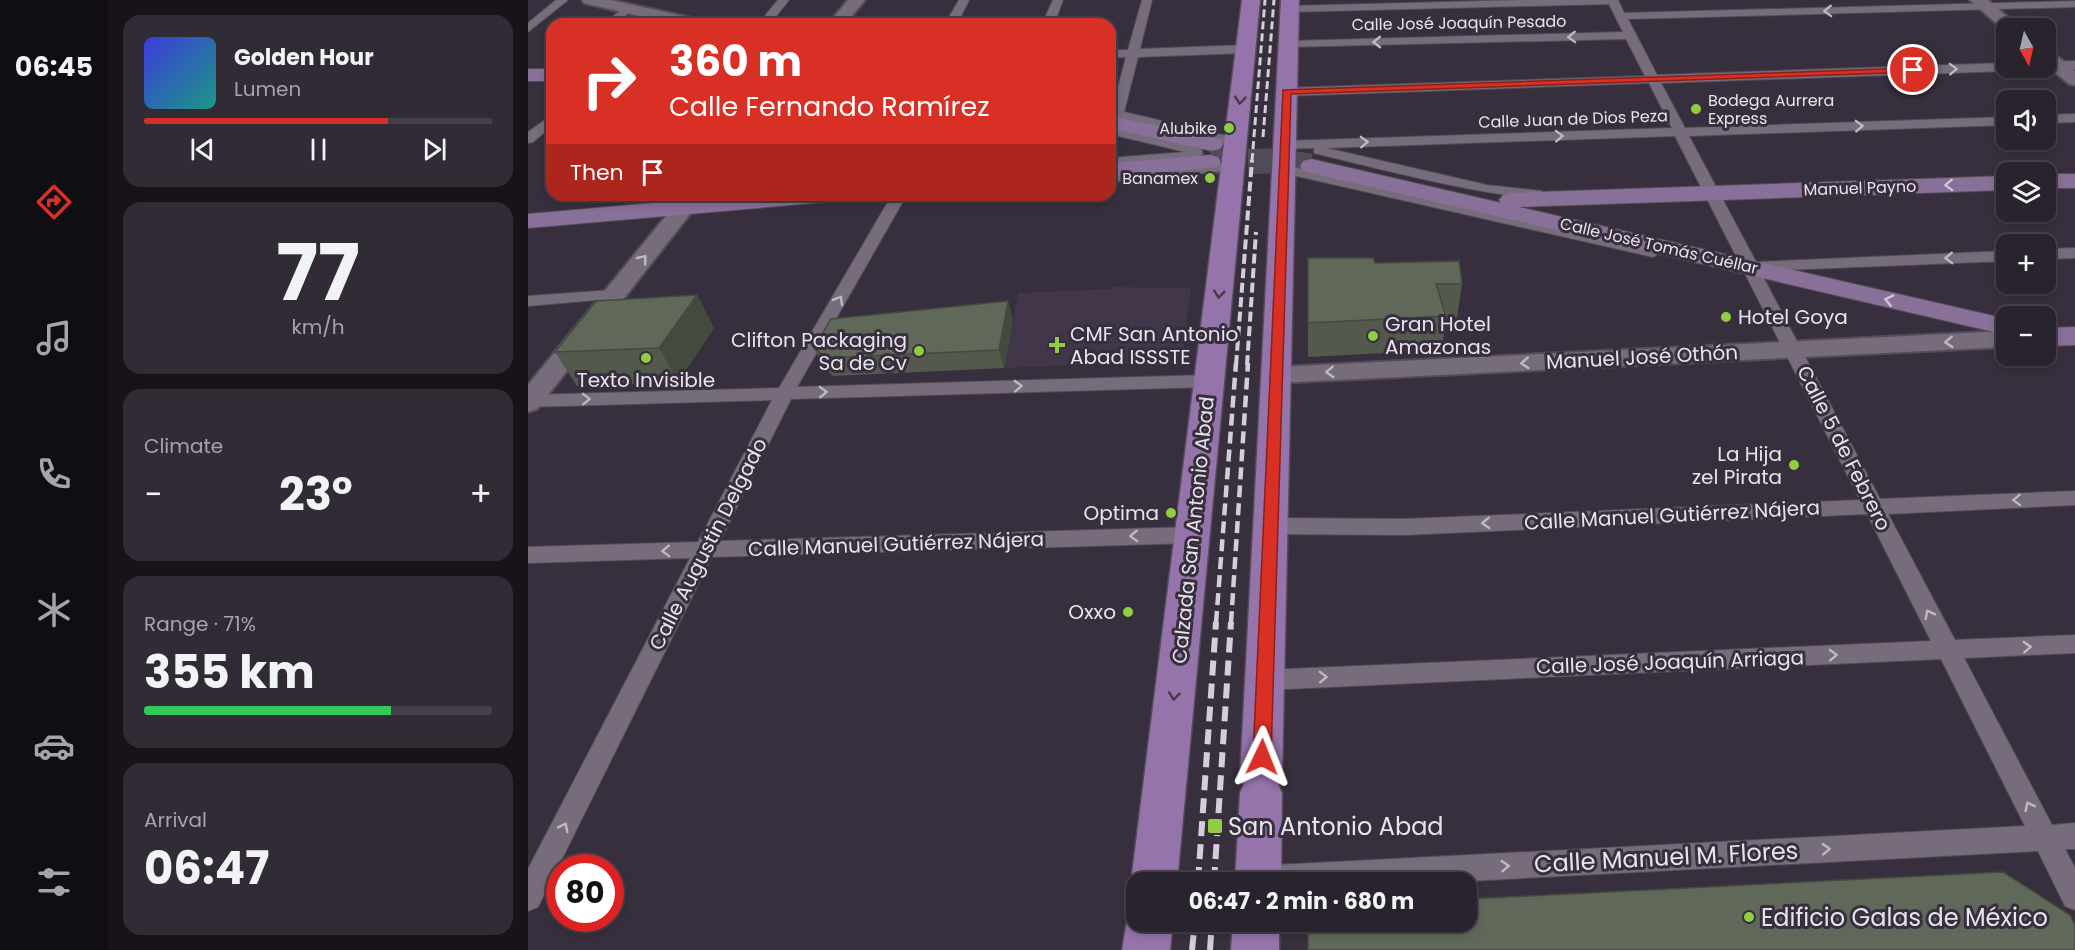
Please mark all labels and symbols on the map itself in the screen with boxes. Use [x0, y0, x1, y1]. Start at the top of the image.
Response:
one-way arrow [1823, 5, 1832, 17]
street label: Calle José Joaquín Pesado [1351, 10, 1567, 36]
north arrow [1996, 18, 2056, 78]
one-way arrow [1568, 31, 1577, 44]
one-way arrow [1373, 36, 1382, 48]
pin [1887, 44, 1938, 95]
one-way arrow [1949, 63, 1958, 75]
place label: Bodega Aurrera Express [1708, 89, 1834, 130]
one-way arrow [1234, 95, 1247, 104]
marker: Bodega Aurrera Express [1689, 102, 1703, 116]
street label: Calle Juan de Dios Peza [1478, 104, 1668, 134]
place label: Alubike [1159, 117, 1217, 140]
one-way arrow [1854, 119, 1863, 132]
marker: Alubike [1222, 121, 1236, 135]
one-way arrow [1554, 129, 1563, 142]
one-way arrow [1359, 136, 1368, 148]
place label: Banamex [1122, 167, 1198, 190]
marker: Banamex [1203, 171, 1217, 185]
street label: Manuel Payno [1803, 175, 1917, 201]
one-way arrow [1944, 178, 1953, 191]
street label: Calle José Tomás Cuéllar [1558, 212, 1760, 280]
one-way arrow [1944, 252, 1953, 265]
one-way arrow [635, 254, 646, 265]
one-way arrow [1213, 289, 1226, 298]
one-way arrow [1884, 294, 1894, 307]
one-way arrow [831, 296, 843, 306]
place label: Hotel Goya [1738, 303, 1848, 331]
place label: Gran Hotel Amazonas [1385, 310, 1491, 361]
marker: Hotel Goya [1719, 310, 1733, 324]
place label: CMF San Antonio Abad ISSSTE [1070, 320, 1238, 371]
place label: Clifton Packaging Sa de Cv [731, 326, 907, 377]
marker: Gran Hotel Amazonas [1366, 329, 1380, 343]
one-way arrow [1944, 335, 1953, 348]
marker: CMF San Antonio Abad ISSSTE [1048, 336, 1066, 354]
street label: Manuel José Othón [1545, 338, 1739, 376]
marker: Clifton Packaging Sa de Cv [912, 344, 926, 358]
marker: Texto Invisible [639, 351, 653, 365]
one-way arrow [1520, 356, 1529, 369]
street label: Calle 5 de Febrero [1790, 361, 1898, 535]
place label: Texto Invisible [577, 366, 715, 394]
one-way arrow [1325, 366, 1334, 379]
one-way arrow [1014, 380, 1023, 393]
one-way arrow [819, 386, 828, 398]
one-way arrow [582, 393, 591, 406]
street label: Calzada San Antonio Abad [1165, 395, 1221, 665]
street label: Calle Augustin Delgado [642, 433, 774, 655]
place label: La Hija zel Pirata [1692, 440, 1782, 491]
marker: La Hija zel Pirata [1787, 458, 1801, 472]
street label: Calle Manuel Gutiérrez Nájera [1523, 493, 1821, 537]
one-way arrow [2012, 494, 2021, 506]
place label: Optima [1083, 499, 1159, 527]
marker: Optima [1164, 506, 1178, 520]
one-way arrow [1482, 517, 1491, 530]
street label: Calle Manuel Gutiérrez Nájera [748, 525, 1044, 563]
one-way arrow [1129, 530, 1138, 542]
one-way arrow [662, 545, 671, 557]
place label: Oxxo [1068, 598, 1116, 626]
marker: Oxxo [1121, 605, 1135, 619]
one-way arrow [1925, 610, 1937, 621]
one-way arrow [2023, 640, 2032, 653]
street label: Calle José Joaquín Arriaga [1535, 643, 1805, 681]
one-way arrow [1828, 649, 1837, 662]
one-way arrow [1319, 671, 1328, 684]
one-way arrow [1168, 692, 1181, 701]
position arrow [1230, 725, 1294, 789]
one-way arrow [2025, 802, 2036, 813]
place label: San Antonio Abad [1228, 810, 1444, 843]
marker: San Antonio Abad [1206, 817, 1224, 835]
one-way arrow [557, 822, 568, 833]
street label: Calle Manuel M. Flores [1533, 834, 1799, 880]
one-way arrow [1821, 842, 1830, 855]
speed limit sign: 80 [546, 854, 624, 932]
one-way arrow [1501, 860, 1510, 873]
place label: Edificio Galas de México [1761, 901, 2048, 934]
marker: Edificio Galas de México [1742, 910, 1756, 924]

